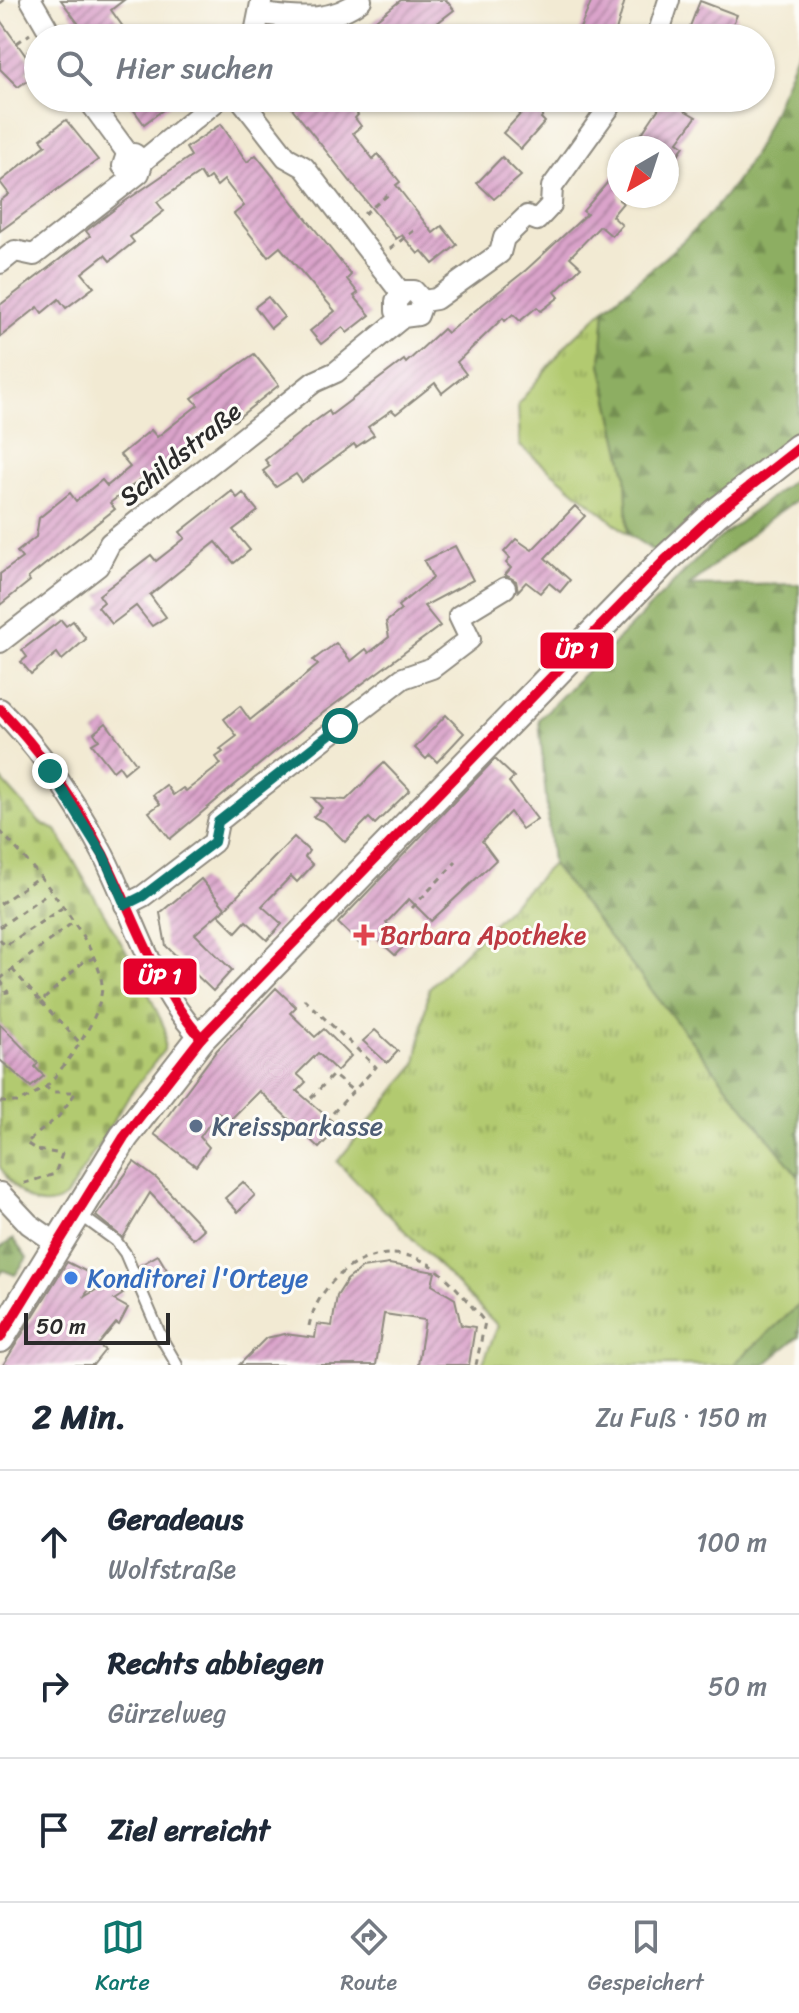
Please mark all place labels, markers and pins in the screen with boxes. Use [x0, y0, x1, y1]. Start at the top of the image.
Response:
place label: Barbara Apotheke [380, 912, 587, 958]
marker: Barbara Apotheke [355, 926, 373, 944]
place label: Kreissparkasse [212, 1103, 383, 1149]
marker: Kreissparkasse [187, 1117, 205, 1135]
place label: Konditorei l'Orteye [87, 1255, 308, 1301]
marker: Konditorei l'Orteye [62, 1269, 80, 1287]

